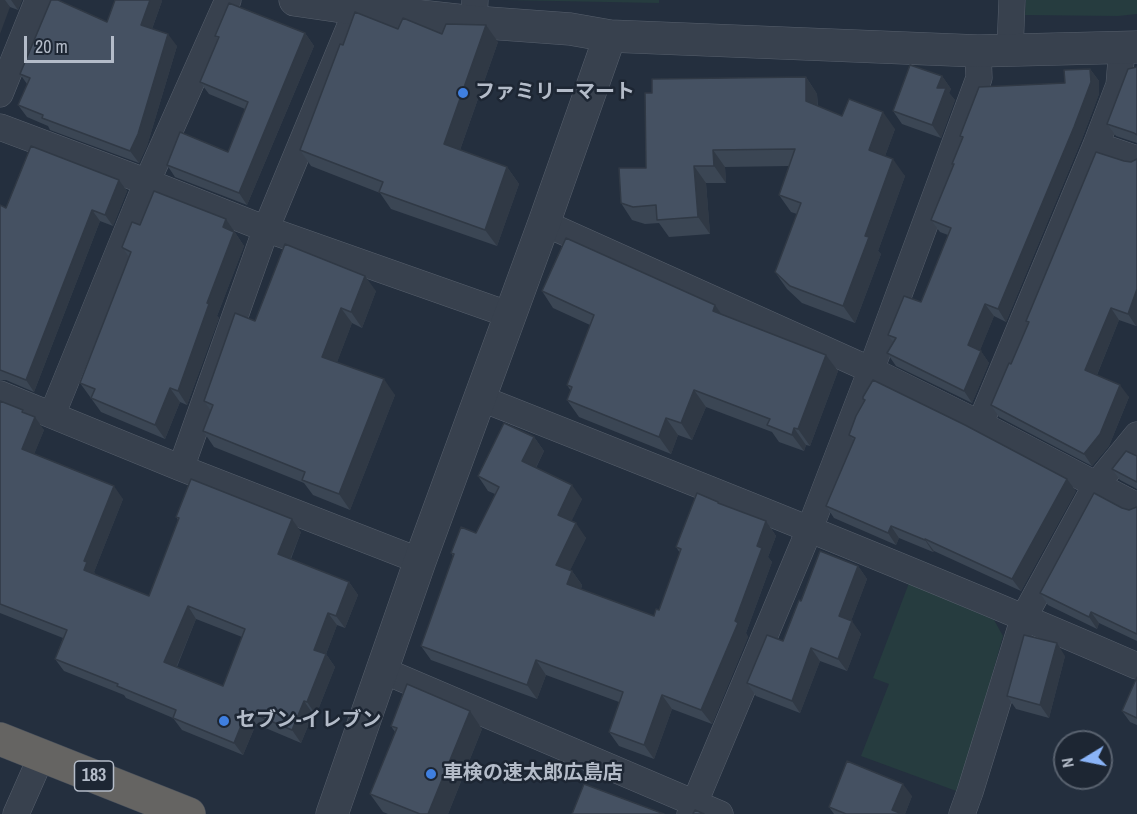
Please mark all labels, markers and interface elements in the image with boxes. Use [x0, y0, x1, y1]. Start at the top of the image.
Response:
scale bar [27, 24, 117, 62]
text: 20 m [35, 34, 68, 59]
place label: ファミリーマート [475, 81, 635, 105]
marker: ファミリーマート [456, 86, 470, 100]
place label: セブン-イレブン [236, 709, 381, 733]
marker: セブン-イレブン [217, 714, 231, 728]
north arrow [1053, 730, 1113, 790]
text: N [1056, 756, 1079, 769]
road number: 183 [74, 761, 113, 791]
place label: 車検の速太郎広島店 [443, 762, 623, 786]
marker: 車検の速太郎広島店 [424, 767, 438, 781]

